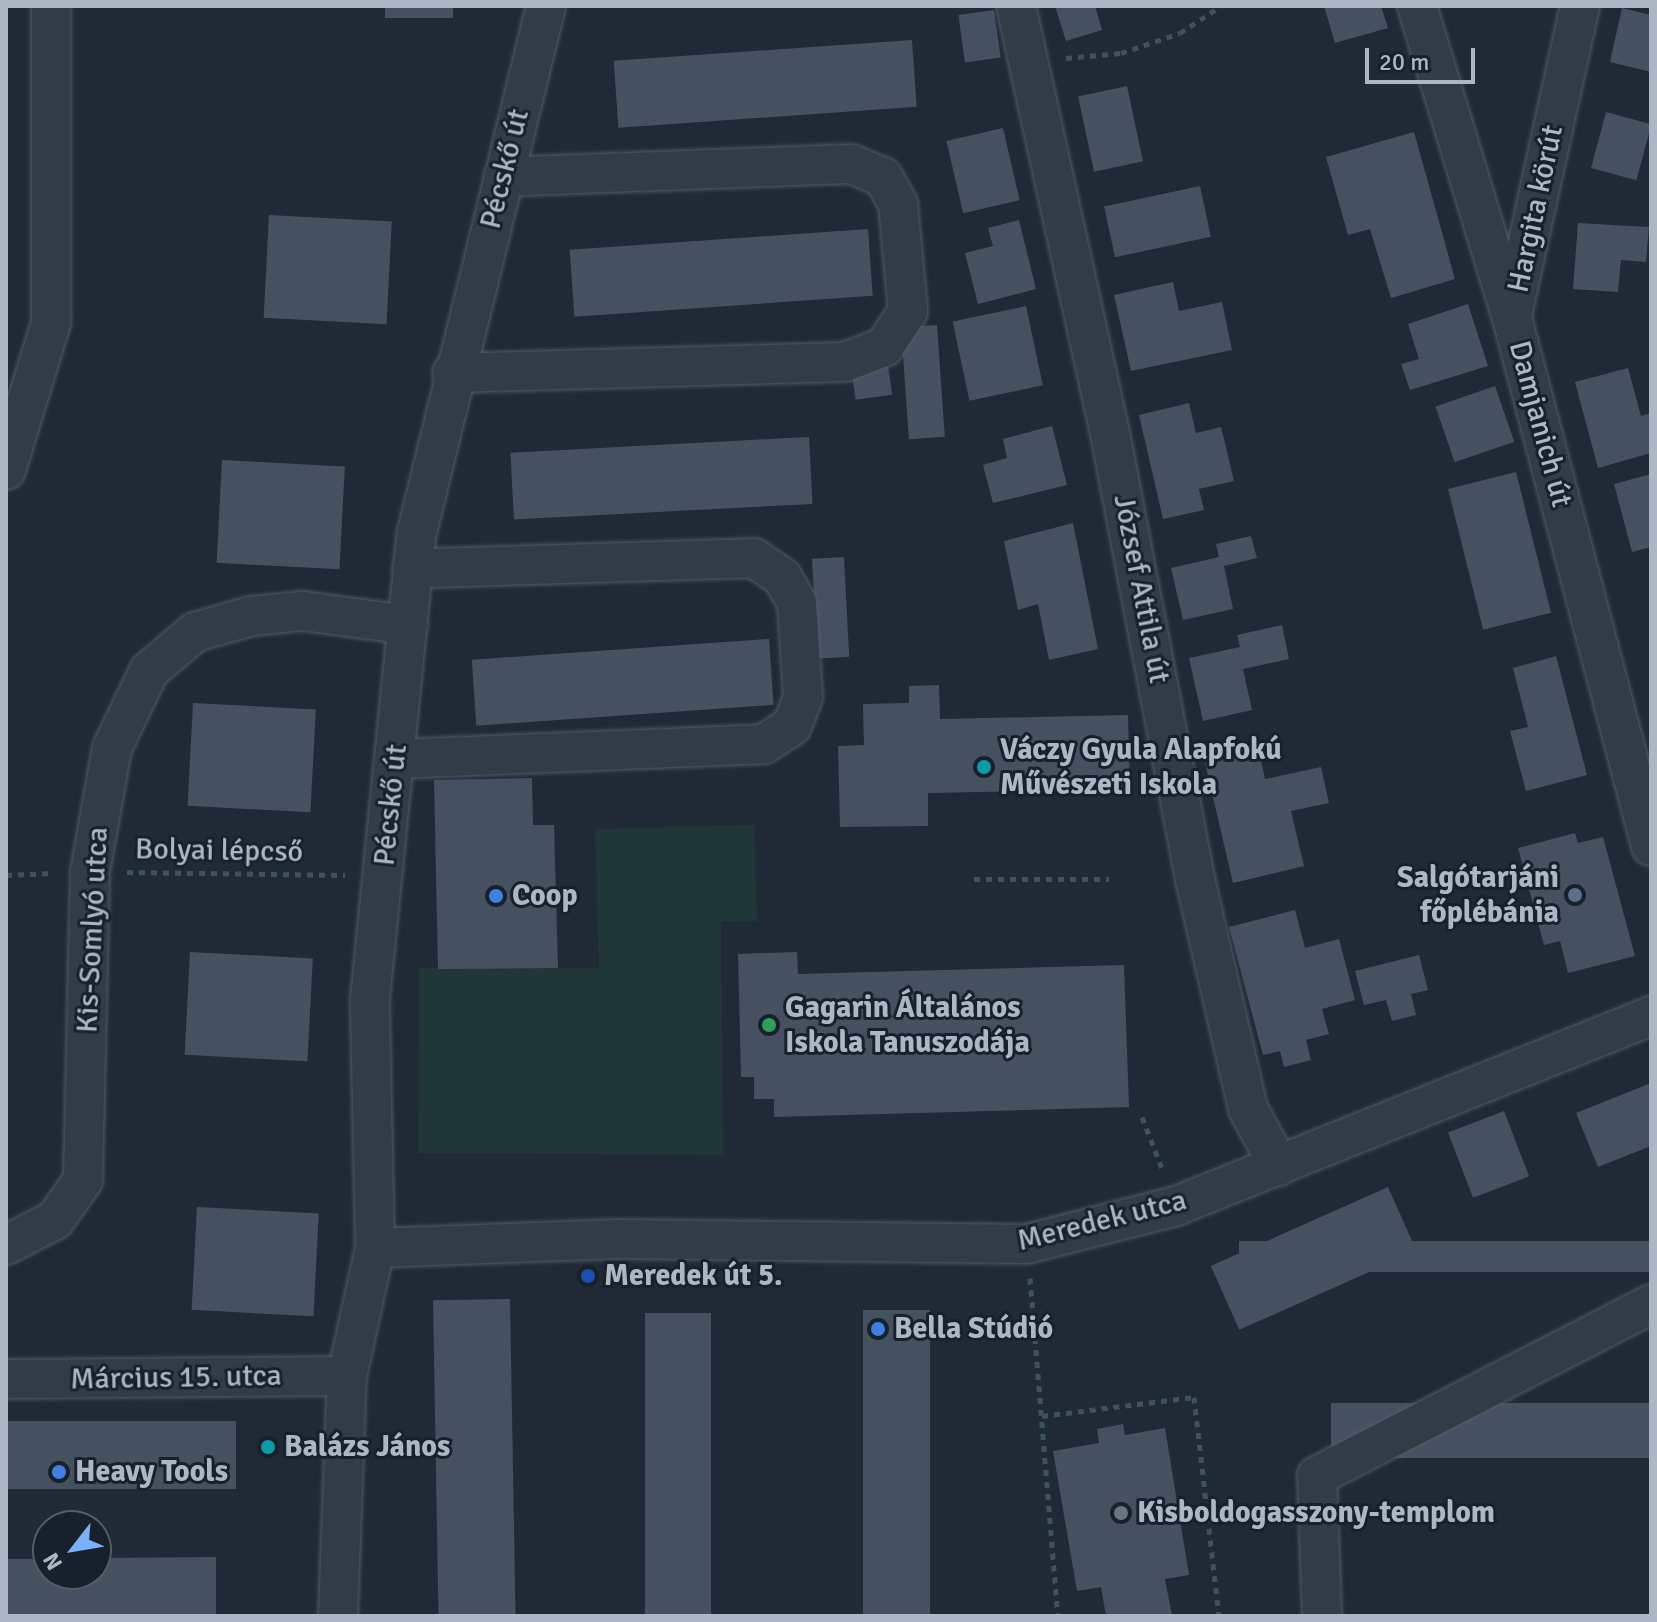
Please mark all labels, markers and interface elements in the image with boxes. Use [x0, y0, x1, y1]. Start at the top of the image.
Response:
scale bar [1369, 32, 1479, 82]
text: 20 m [1379, 47, 1429, 77]
street label: Pécskő út [473, 105, 537, 233]
street label: Hargita körút [1501, 122, 1571, 296]
street label: Damjanich út [1501, 337, 1579, 511]
street label: József Attila út [1105, 492, 1177, 686]
place label: Váczy Gyula Alapfokú Művészeti Iskola [1000, 732, 1282, 802]
street label: Pécskő út [367, 742, 415, 868]
marker: Váczy Gyula Alapfokú Művészeti Iskola [975, 758, 993, 776]
street label: Kis-Somlyó utca [70, 826, 116, 1034]
street label: Bolyai lépcső [135, 832, 303, 870]
place label: Salgótarjáni főplébánia [1397, 860, 1559, 930]
place label: Coop [512, 878, 578, 914]
marker: Salgótarjáni főplébánia [1566, 886, 1584, 904]
marker: Coop [487, 887, 505, 905]
place label: Gagarin Általános Iskola Tanuszodája [785, 990, 1030, 1060]
marker: Gagarin Általános Iskola Tanuszodája [760, 1016, 778, 1034]
street label: Meredek utca [1014, 1183, 1190, 1259]
place label: Meredek út 5. [604, 1258, 783, 1294]
marker: Meredek út 5. [579, 1267, 597, 1285]
place label: Bella Stúdió [894, 1311, 1053, 1347]
marker: Bella Stúdió [869, 1320, 887, 1338]
street label: Március 15. utca [70, 1358, 282, 1398]
place label: Balázs János [284, 1429, 450, 1465]
marker: Balázs János [259, 1438, 277, 1456]
place label: Heavy Tools [75, 1454, 228, 1490]
marker: Heavy Tools [50, 1463, 68, 1481]
place label: Kisboldogasszony-templom [1137, 1495, 1495, 1531]
marker: Kisboldogasszony-templom [1112, 1504, 1130, 1522]
north arrow [32, 1510, 112, 1590]
text: N [37, 1548, 68, 1575]

